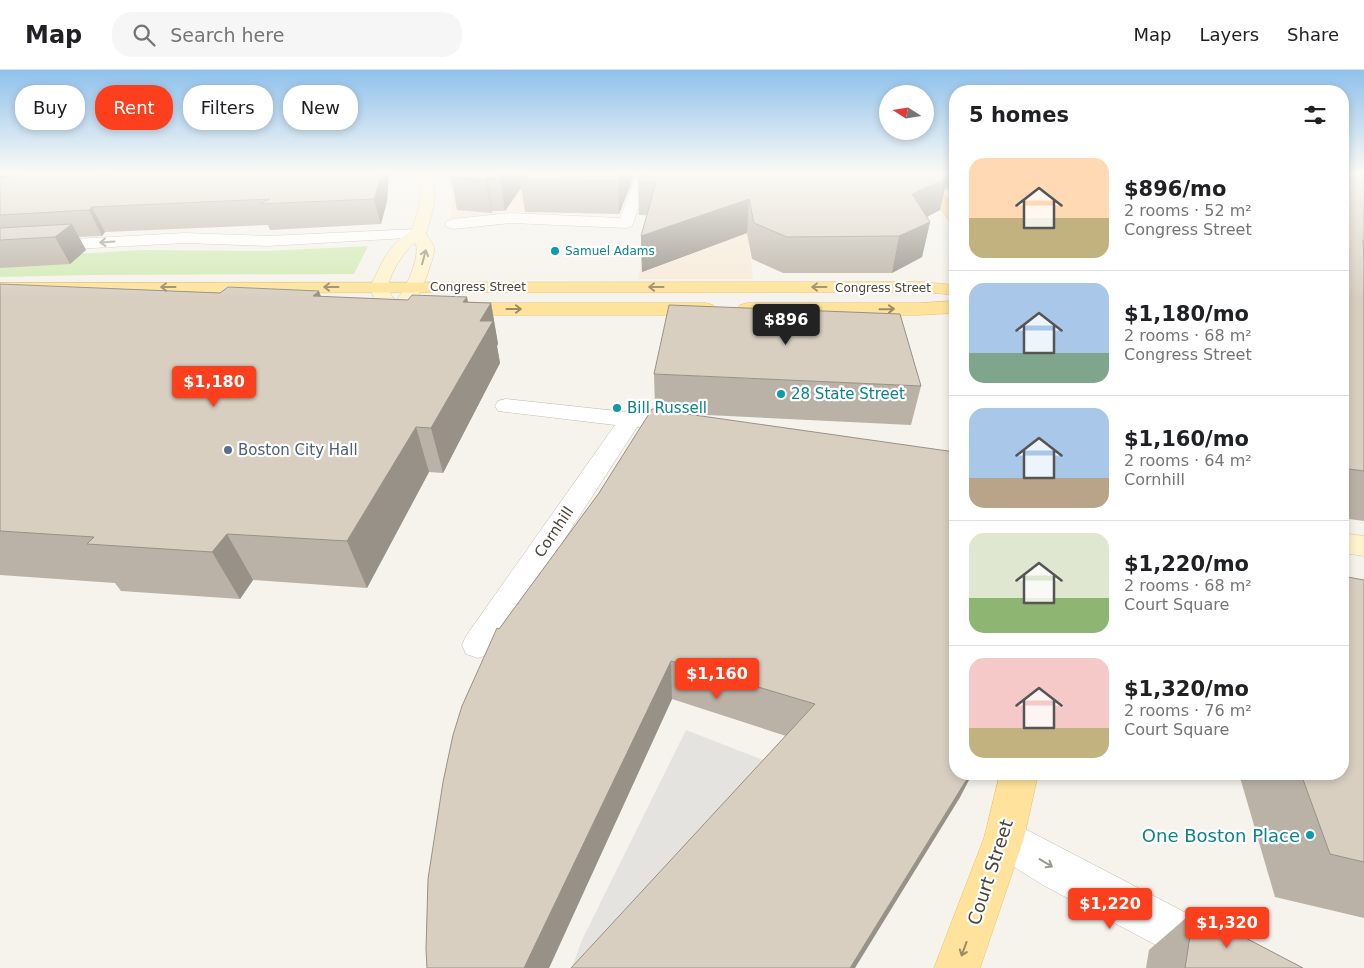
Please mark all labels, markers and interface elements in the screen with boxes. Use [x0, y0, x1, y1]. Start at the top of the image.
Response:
search box [112, 12, 462, 57]
text: Map [25, 21, 82, 49]
icon: search [130, 21, 158, 49]
text: Search here [170, 24, 284, 46]
text: Map [1133, 24, 1171, 45]
text: Layers [1199, 24, 1259, 45]
text: Share [1287, 24, 1339, 45]
chip: Buy [15, 85, 85, 130]
chip: Rent [95, 85, 173, 130]
chip: Filters [183, 85, 273, 130]
chip: New [283, 85, 358, 130]
north arrow [879, 85, 934, 140]
map controls [879, 85, 934, 140]
icon: filters [1301, 101, 1329, 129]
text: 5 homes [969, 103, 1069, 127]
text: $896/mo [1124, 177, 1226, 201]
icon: home [1009, 178, 1069, 238]
text: 2 rooms · 52 m² [1124, 201, 1252, 220]
text: Congress Street [1124, 220, 1252, 239]
one-way arrow [100, 237, 116, 246]
place label: Samuel Adams [565, 244, 655, 258]
marker: Samuel Adams [549, 245, 561, 257]
one-way arrow [420, 250, 429, 266]
street label: Congress Street [430, 280, 526, 294]
street label: Congress Street [835, 281, 931, 295]
one-way arrow [160, 282, 176, 292]
one-way arrow [323, 282, 339, 292]
one-way arrow [649, 282, 665, 292]
one-way arrow [811, 282, 828, 292]
text: $1,180/mo [1124, 302, 1249, 326]
icon: home [1009, 303, 1069, 363]
one-way arrow [506, 304, 522, 314]
pin: $896 [756, 304, 816, 346]
one-way arrow [878, 304, 894, 314]
text: $896 [764, 310, 808, 329]
text: 2 rooms · 68 m² [1124, 326, 1252, 345]
text: Congress Street [1124, 345, 1252, 364]
pin: $1,180 [173, 366, 255, 408]
text: $1,180 [183, 372, 245, 391]
place label: 28 State Street [791, 385, 905, 403]
marker: 28 State Street [775, 388, 787, 400]
place label: Bill Russell [627, 399, 707, 417]
marker: Bill Russell [611, 402, 623, 414]
text: $1,160/mo [1124, 427, 1249, 451]
icon: home [1009, 428, 1069, 488]
place label: Boston City Hall [238, 441, 358, 459]
marker: Boston City Hall [222, 444, 234, 456]
text: 2 rooms · 64 m² [1124, 451, 1252, 470]
text: Cornhill [1124, 470, 1185, 489]
street label: Cornhill [531, 503, 577, 561]
text: $1,220/mo [1124, 552, 1249, 576]
icon: home [1009, 553, 1069, 613]
text: 2 rooms · 68 m² [1124, 576, 1252, 595]
text: Court Square [1124, 595, 1229, 614]
pin: $1,160 [676, 658, 758, 700]
text: $1,160 [686, 664, 748, 683]
text: $1,320/mo [1124, 677, 1249, 701]
icon: home [1009, 678, 1069, 738]
text: 2 rooms · 76 m² [1124, 701, 1252, 720]
text: Court Square [1124, 720, 1229, 739]
street label: Court Street [963, 817, 1017, 927]
place label: One Boston Place [1142, 825, 1300, 846]
marker: One Boston Place [1304, 829, 1316, 841]
one-way arrow [1039, 858, 1053, 868]
pin: $1,220 [1069, 888, 1151, 930]
text: $1,220 [1079, 894, 1141, 913]
pin: $1,320 [1186, 906, 1268, 949]
text: $1,320 [1196, 913, 1258, 932]
one-way arrow [959, 941, 968, 956]

